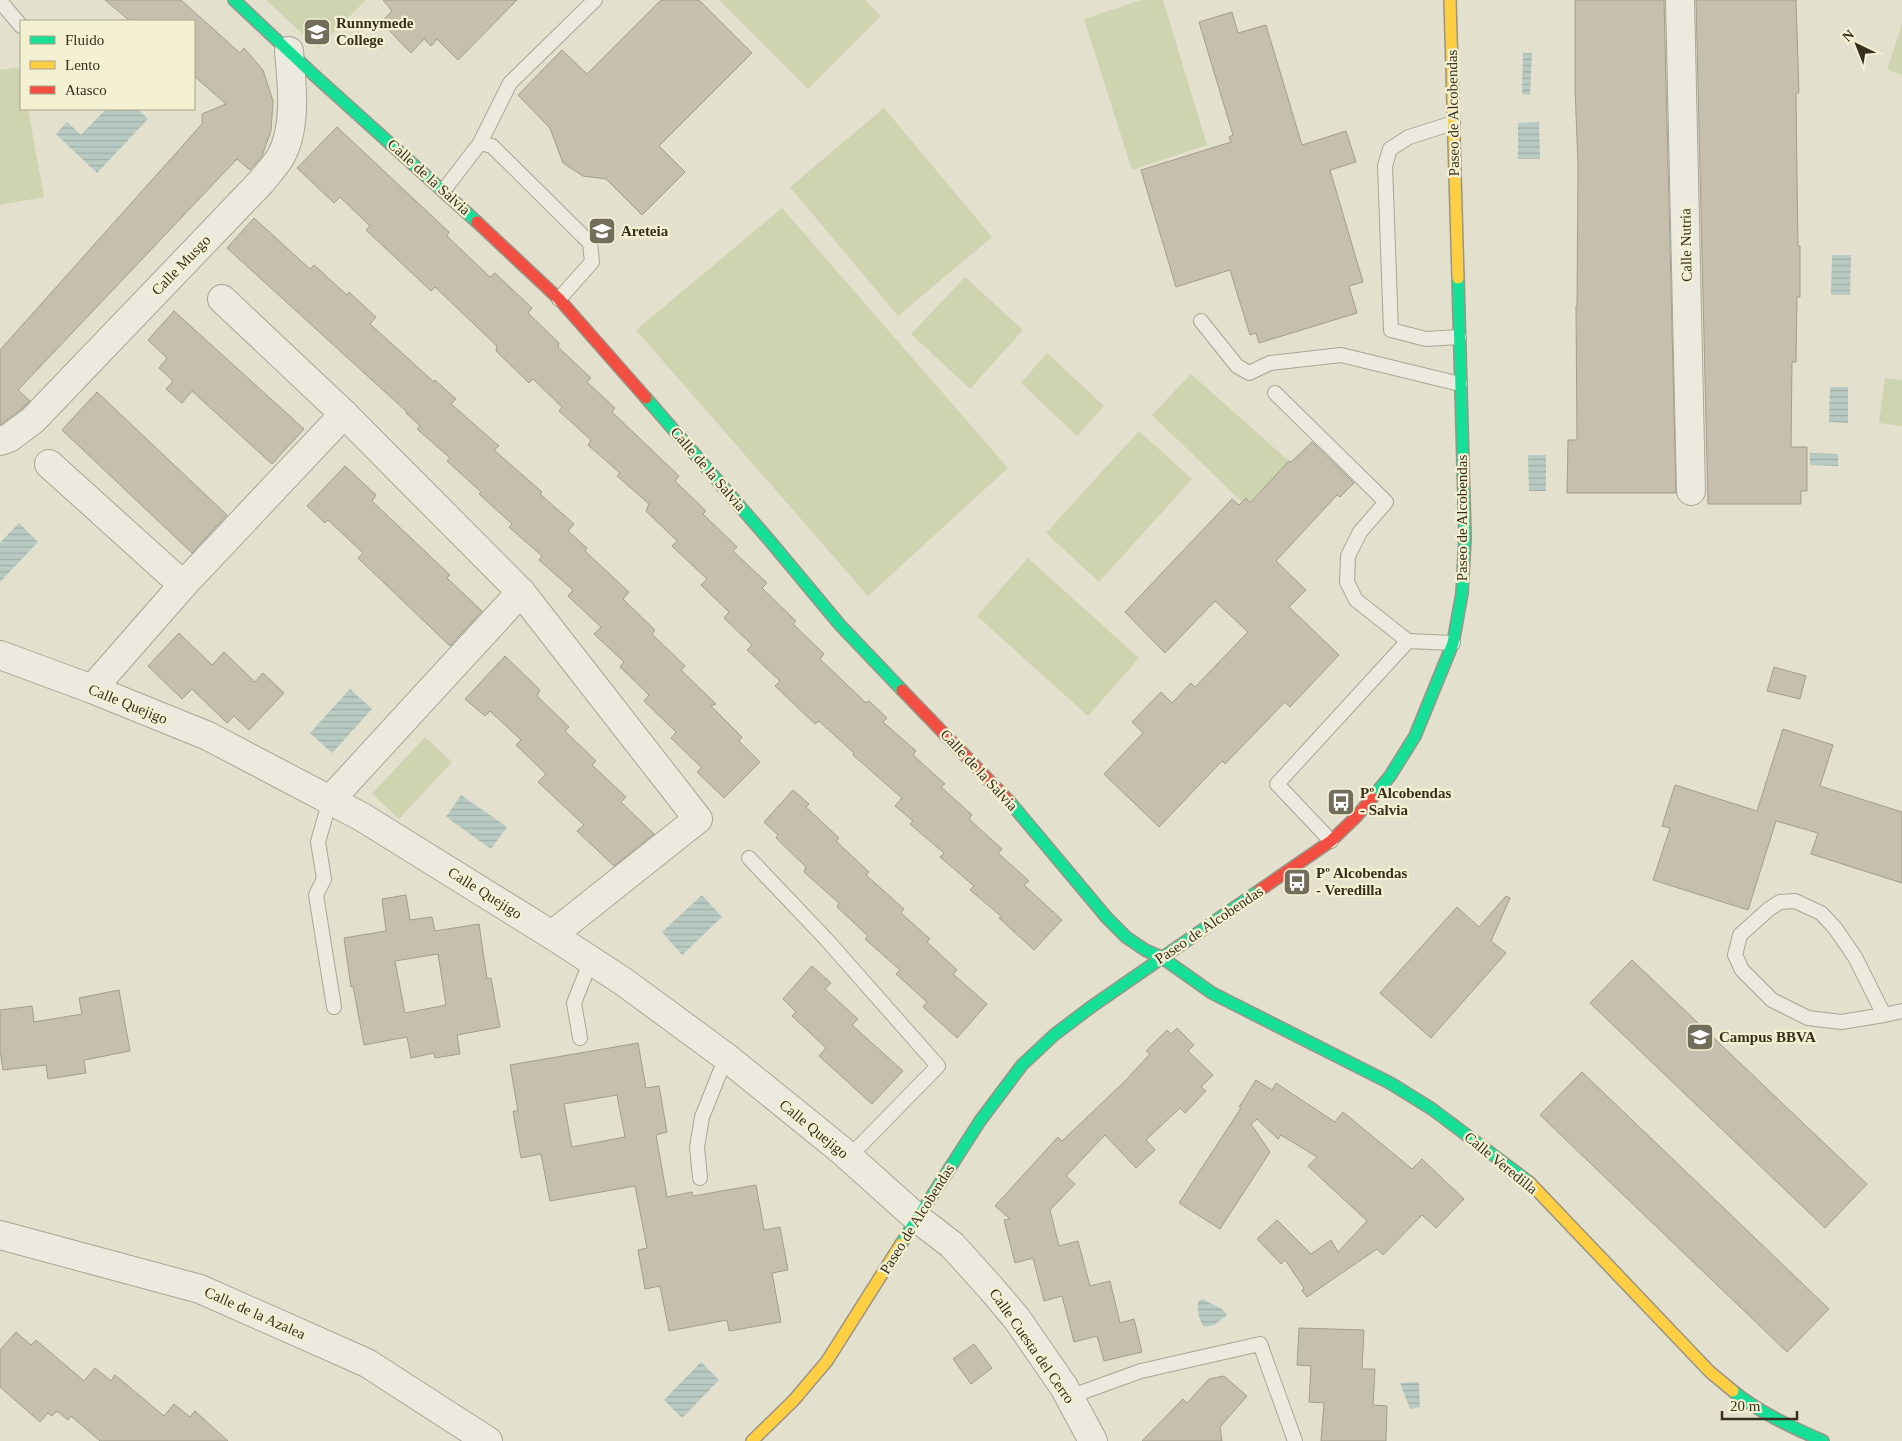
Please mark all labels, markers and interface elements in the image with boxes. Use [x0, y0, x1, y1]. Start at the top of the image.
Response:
place label: Runnymede College [336, 15, 414, 48]
school or university icon: Runnymede College [302, 17, 332, 47]
legend [20, 20, 195, 110]
north arrow [1832, 20, 1882, 70]
text: N [1840, 27, 1857, 45]
text: Fluido [65, 32, 104, 48]
street label: Paseo de Alcobendas [1444, 49, 1462, 176]
text: Lento [65, 57, 100, 73]
text: Atasco [65, 82, 107, 98]
street label: Calle de la Salvia [384, 136, 474, 218]
street label: Calle Nutria [1677, 208, 1695, 282]
school or university icon: Areteia [587, 216, 617, 246]
place label: Areteia [621, 223, 669, 239]
street label: Calle Musgo [148, 232, 214, 298]
street label: Calle de la Salvia [667, 424, 749, 514]
street label: Paseo de Alcobendas [1454, 455, 1470, 581]
street label: Calle Quejigo [86, 681, 170, 727]
street label: Calle de la Salvia [937, 726, 1021, 814]
place label: Pº Alcobendas - Salvia [1360, 785, 1451, 818]
bus stop icon: Pº Alcobendas - Salvia [1326, 787, 1356, 817]
street label: Calle Quejigo [445, 864, 525, 922]
place label: Pº Alcobendas - Veredilla [1316, 865, 1407, 898]
bus stop icon: Pº Alcobendas - Veredilla [1282, 867, 1312, 897]
street label: Paseo de Alcobendas [1152, 883, 1266, 967]
school or university icon: Campus BBVA [1685, 1022, 1715, 1052]
place label: Campus BBVA [1719, 1029, 1816, 1045]
street label: Calle Quejigo [776, 1096, 852, 1162]
street label: Calle Veredilla [1461, 1129, 1541, 1198]
street label: Paseo de Alcobendas [877, 1161, 957, 1277]
street label: Calle de la Azalea [202, 1284, 308, 1343]
street label: Calle Cuesta del Cerro [986, 1286, 1078, 1406]
scale bar [1722, 1388, 1797, 1420]
text: 20 m [1730, 1398, 1761, 1414]

